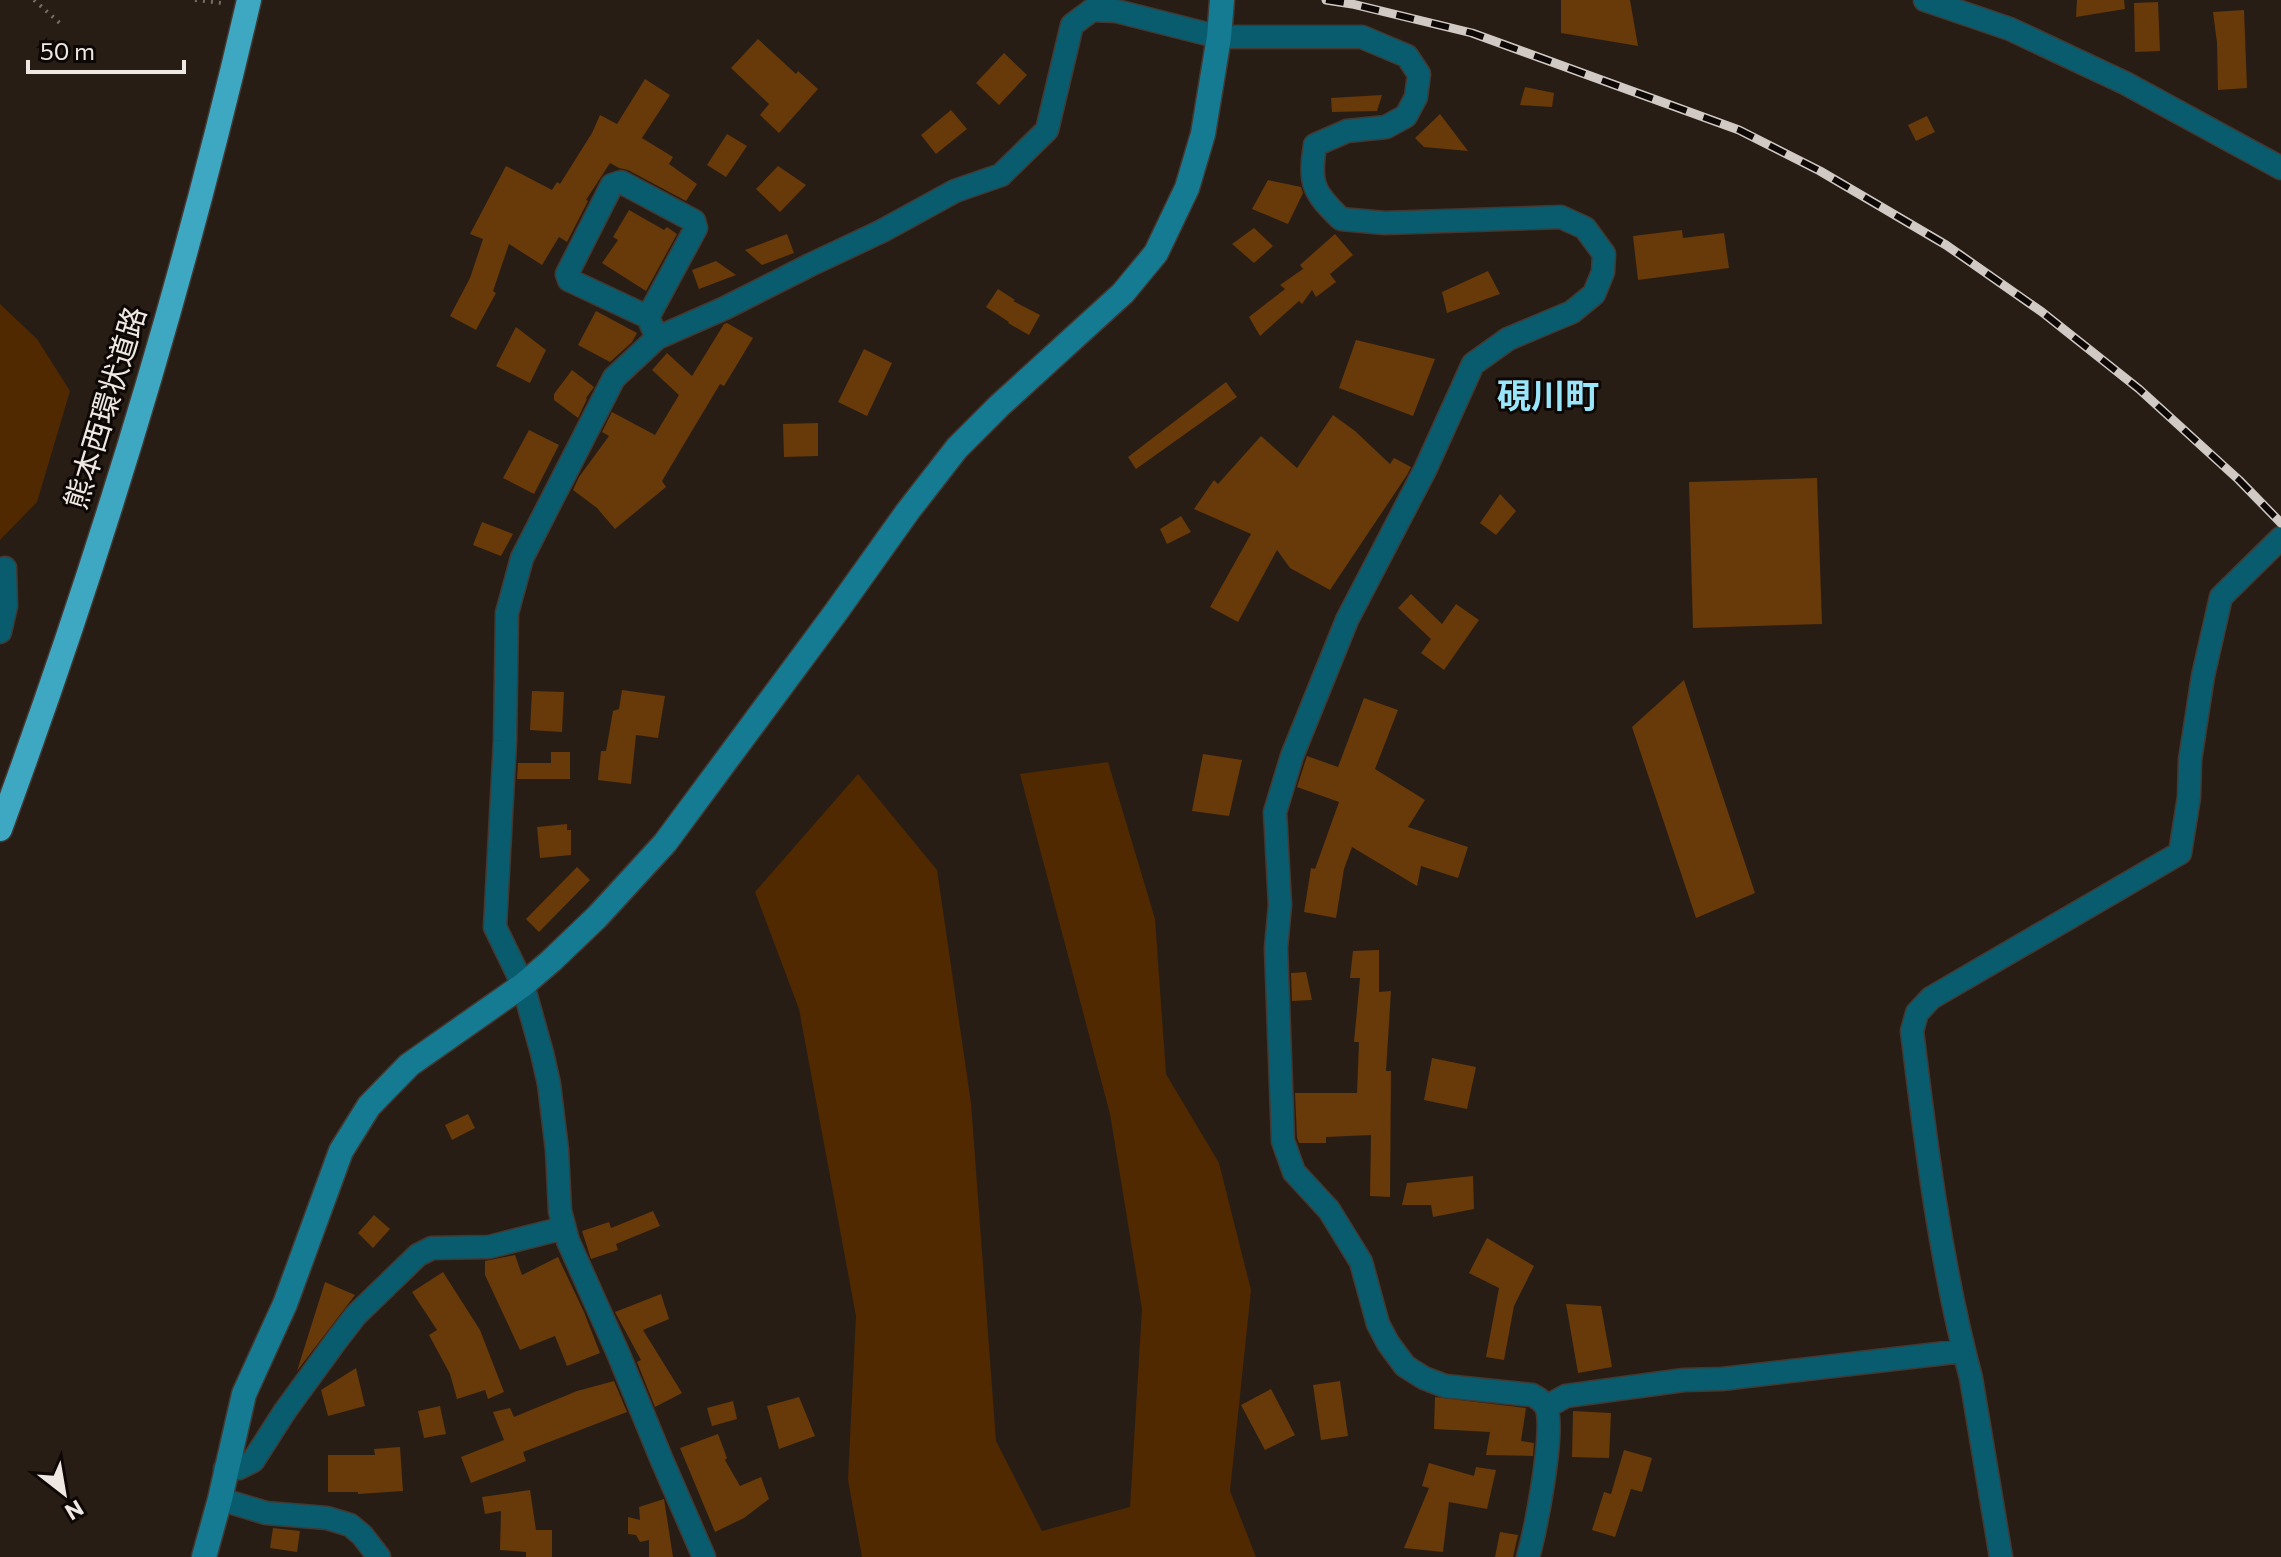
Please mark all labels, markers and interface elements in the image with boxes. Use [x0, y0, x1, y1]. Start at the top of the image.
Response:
scale bar [28, 24, 184, 74]
text: 50 m [40, 36, 95, 65]
street label: 熊本西環状道路 [55, 301, 152, 513]
district label: 硯川町 [1497, 373, 1599, 415]
north arrow [24, 1453, 104, 1533]
text: N [61, 1495, 89, 1526]

